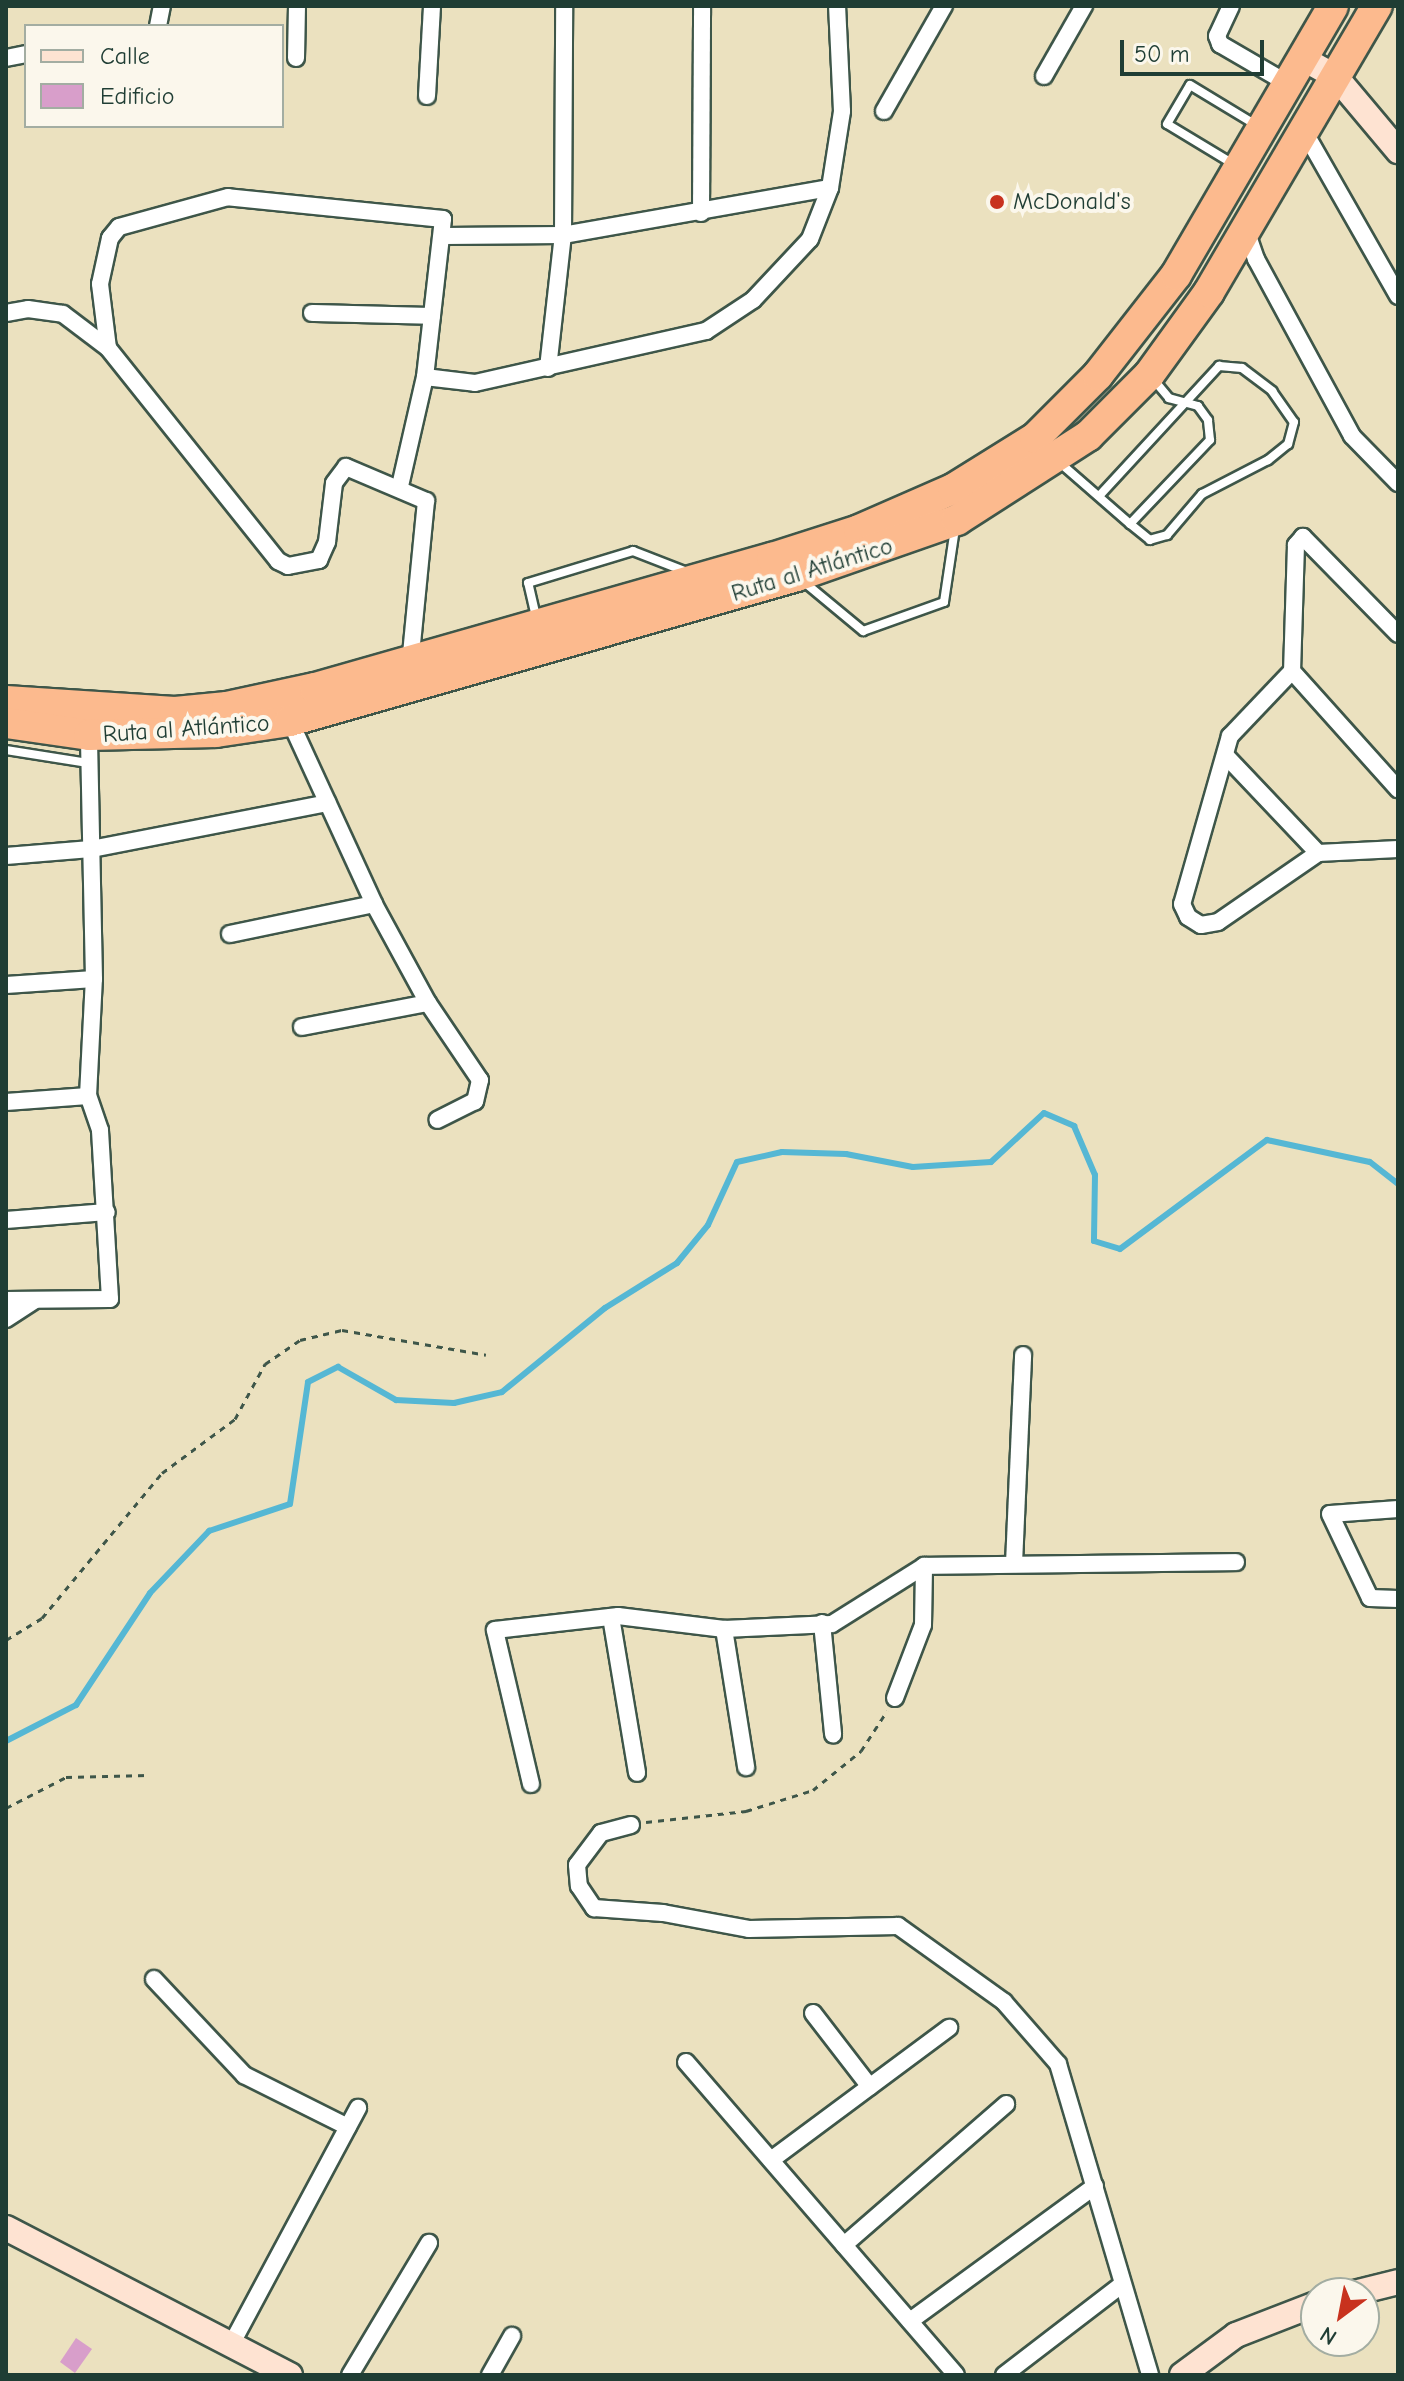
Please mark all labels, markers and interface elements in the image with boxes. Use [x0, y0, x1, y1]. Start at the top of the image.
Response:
legend [24, 24, 284, 128]
scale bar [1124, 24, 1268, 74]
text: 50 m [1134, 40, 1190, 68]
text: Calle [100, 42, 150, 70]
text: Edificio [100, 82, 175, 110]
place label: McDonald's [1013, 188, 1131, 216]
marker: McDonald's [988, 193, 1006, 211]
street label: Ruta al Atlántico [728, 532, 896, 608]
street label: Ruta al Atlántico [102, 709, 270, 749]
north arrow [1300, 2277, 1380, 2357]
text: N [1315, 2321, 1341, 2350]

